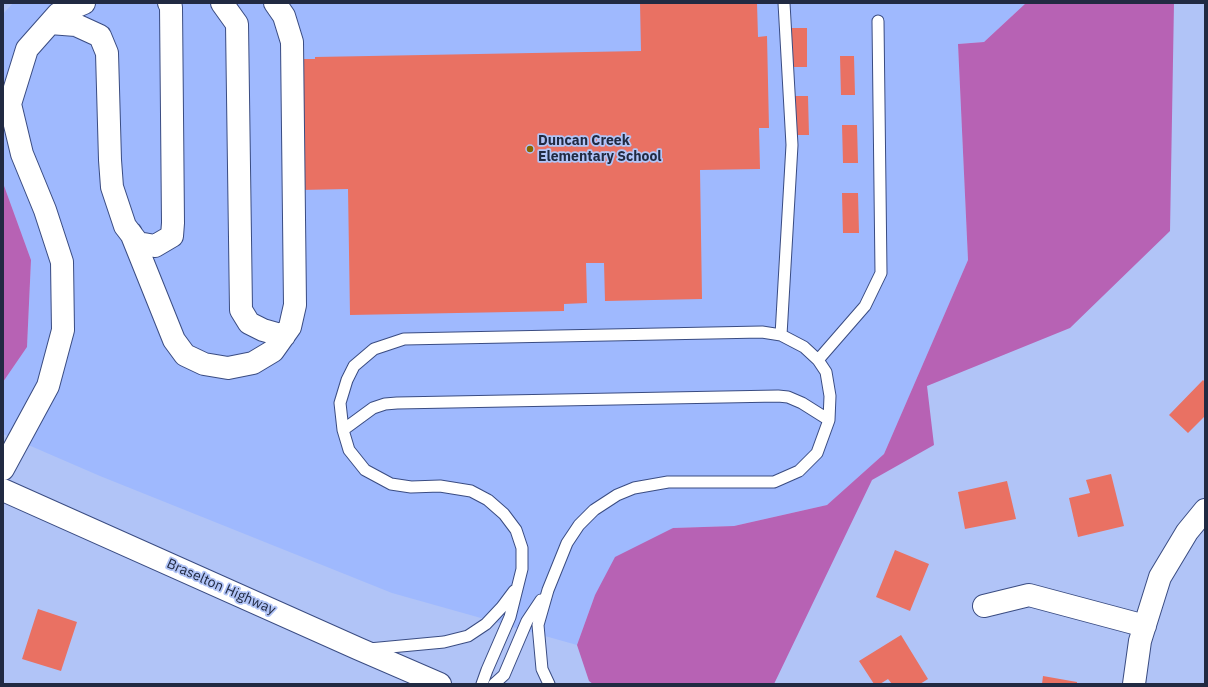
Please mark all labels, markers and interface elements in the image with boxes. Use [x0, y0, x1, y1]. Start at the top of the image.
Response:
place label: Duncan Creek Elementary School [538, 133, 662, 166]
marker: Duncan Creek Elementary School [525, 144, 535, 154]
street label: Braselton Highway [164, 555, 278, 619]

